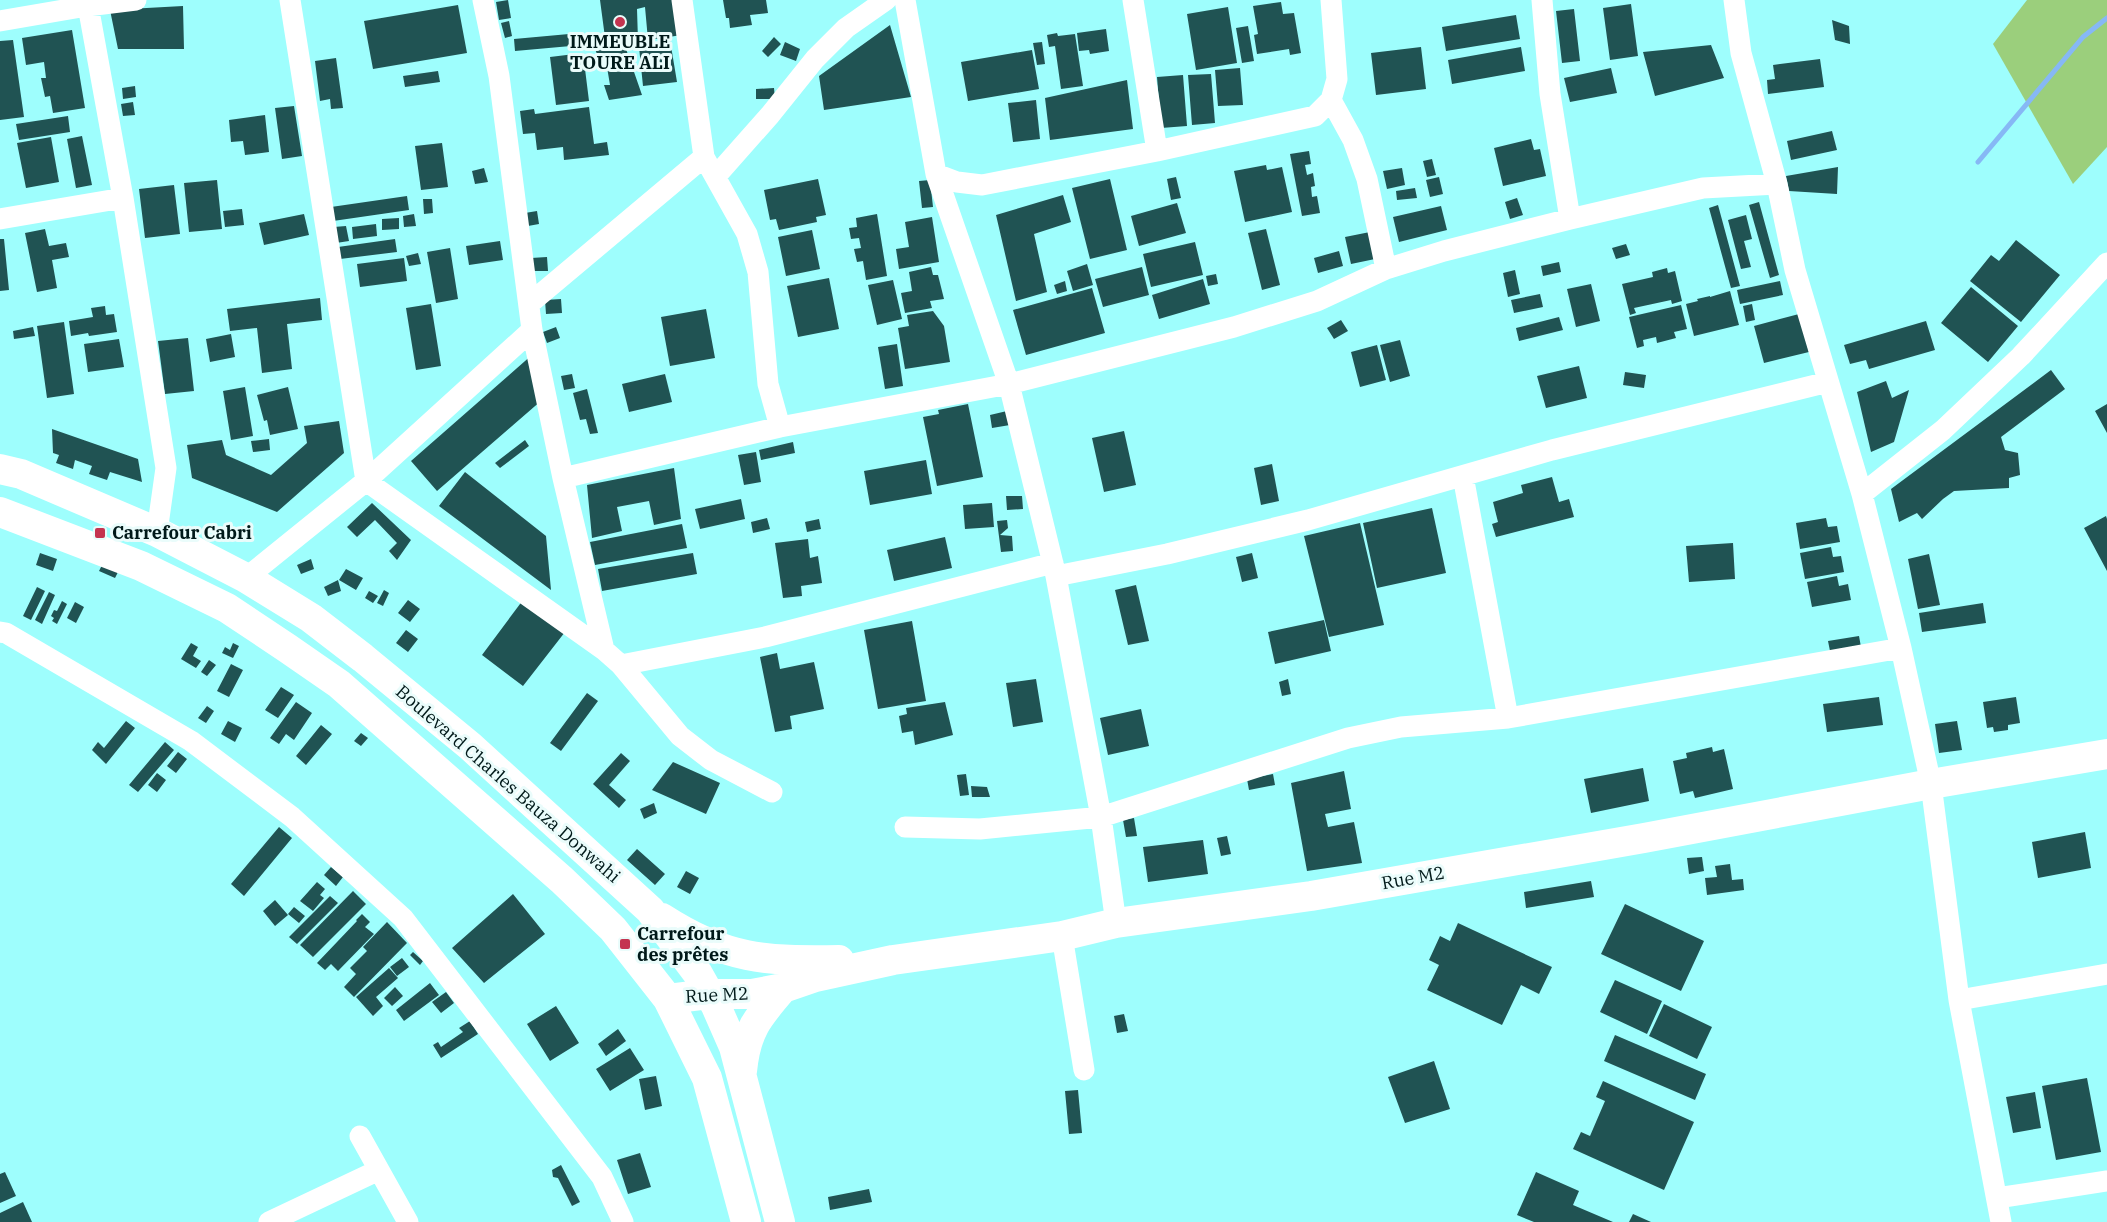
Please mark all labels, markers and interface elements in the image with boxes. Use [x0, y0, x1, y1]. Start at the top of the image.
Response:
marker: IMMEUBLE TOURE ALI [613, 15, 627, 29]
place label: IMMEUBLE TOURE ALI [570, 30, 670, 74]
place label: Carrefour Cabri [112, 521, 252, 544]
marker: Carrefour Cabri [93, 526, 107, 540]
street label: Boulevard Charles Bauza Donwahi [391, 680, 626, 888]
street label: Rue M2 [1380, 861, 1446, 894]
place label: Carrefour des prêtes [637, 922, 728, 966]
marker: Carrefour des prêtes [618, 937, 632, 951]
street label: Rue M2 [685, 981, 749, 1008]

